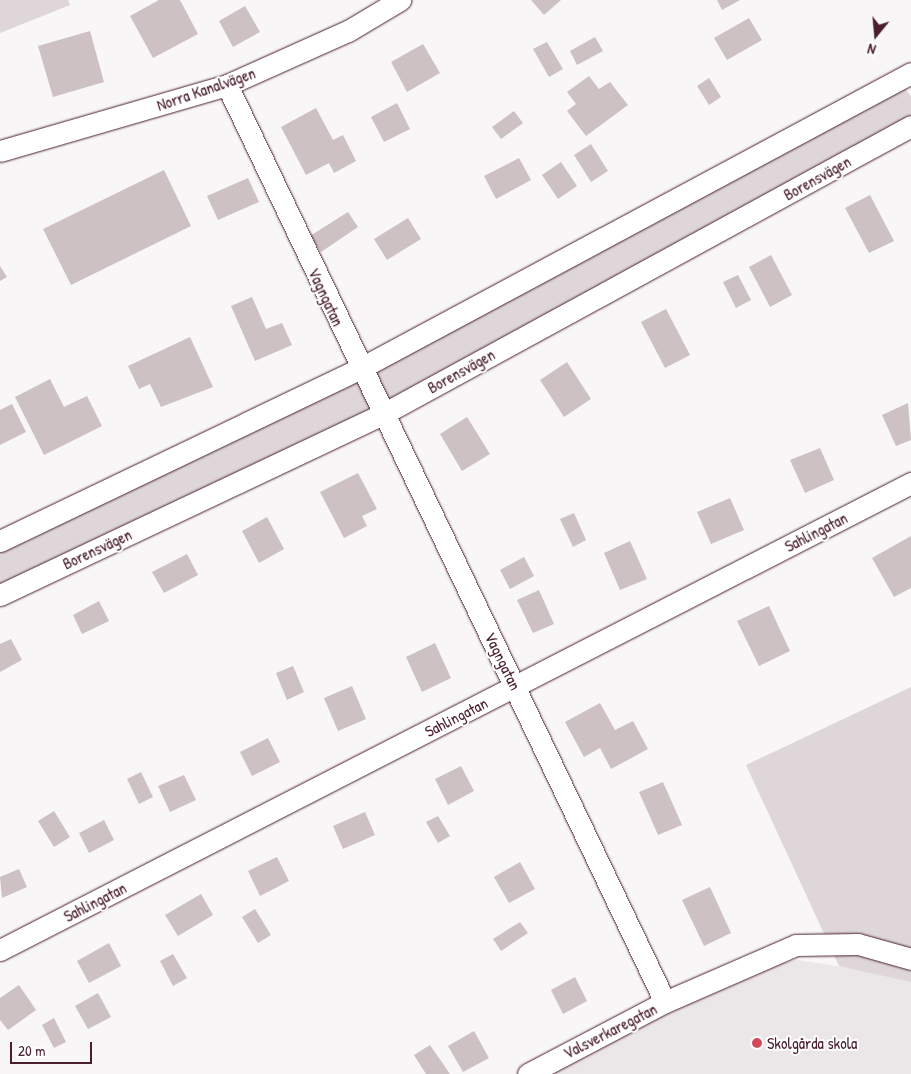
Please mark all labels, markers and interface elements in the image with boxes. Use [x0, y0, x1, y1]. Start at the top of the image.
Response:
north arrow [851, 10, 901, 60]
text: N [865, 40, 878, 60]
street label: Norra Kanalvägen [154, 63, 258, 115]
street label: Borensvägen [780, 152, 854, 204]
street label: Vagngatan [304, 265, 348, 329]
street label: Borensvägen [424, 345, 498, 397]
street label: Sahlingatan [781, 508, 851, 556]
street label: Borensvägen [59, 525, 135, 573]
street label: Vagngatan [481, 629, 525, 693]
street label: Sahlingatan [421, 693, 491, 741]
street label: Sahlingatan [60, 878, 130, 926]
street label: Valsverkaregatan [560, 999, 660, 1063]
scale bar [12, 1032, 95, 1064]
place label: Skolgårda skola [767, 1033, 857, 1053]
marker: Skolgårda skola [751, 1037, 763, 1049]
text: 20 m [18, 1040, 45, 1061]

